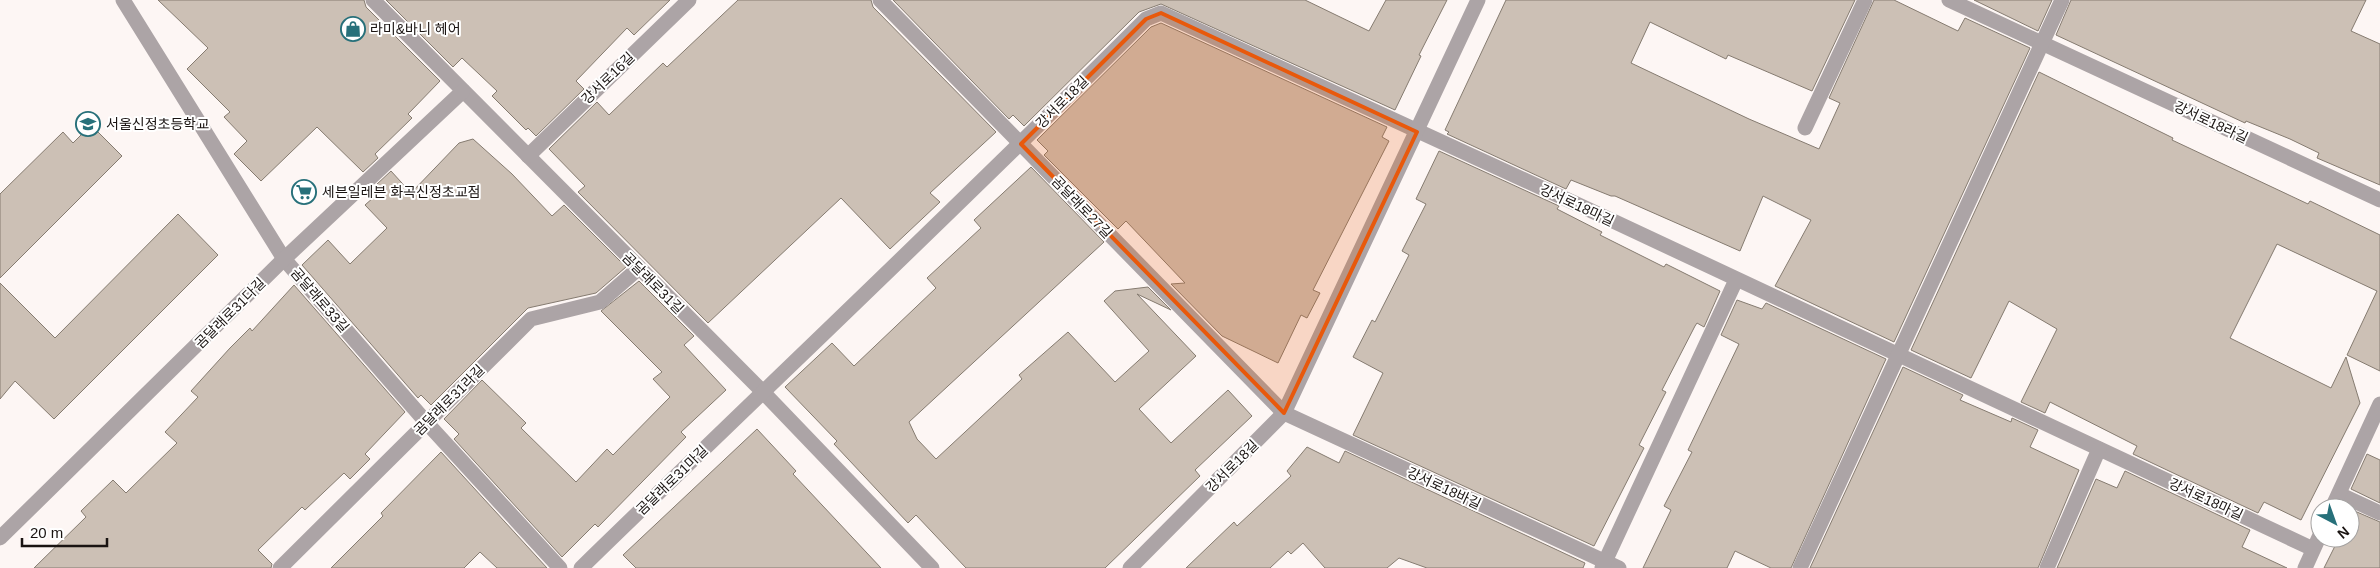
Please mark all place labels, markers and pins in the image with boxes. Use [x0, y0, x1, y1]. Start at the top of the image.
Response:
shop icon: 라미&바니 헤어 [340, 16, 366, 42]
place label: 라미&바니 헤어 [370, 21, 461, 37]
school or university icon: 서울신정초등학교 [75, 111, 101, 137]
place label: 서울신정초등학교 [106, 116, 209, 132]
supermarket icon: 세븐일레븐 화곡신정초교점 [291, 179, 317, 205]
place label: 세븐일레븐 화곡신정초교점 [322, 184, 480, 200]

